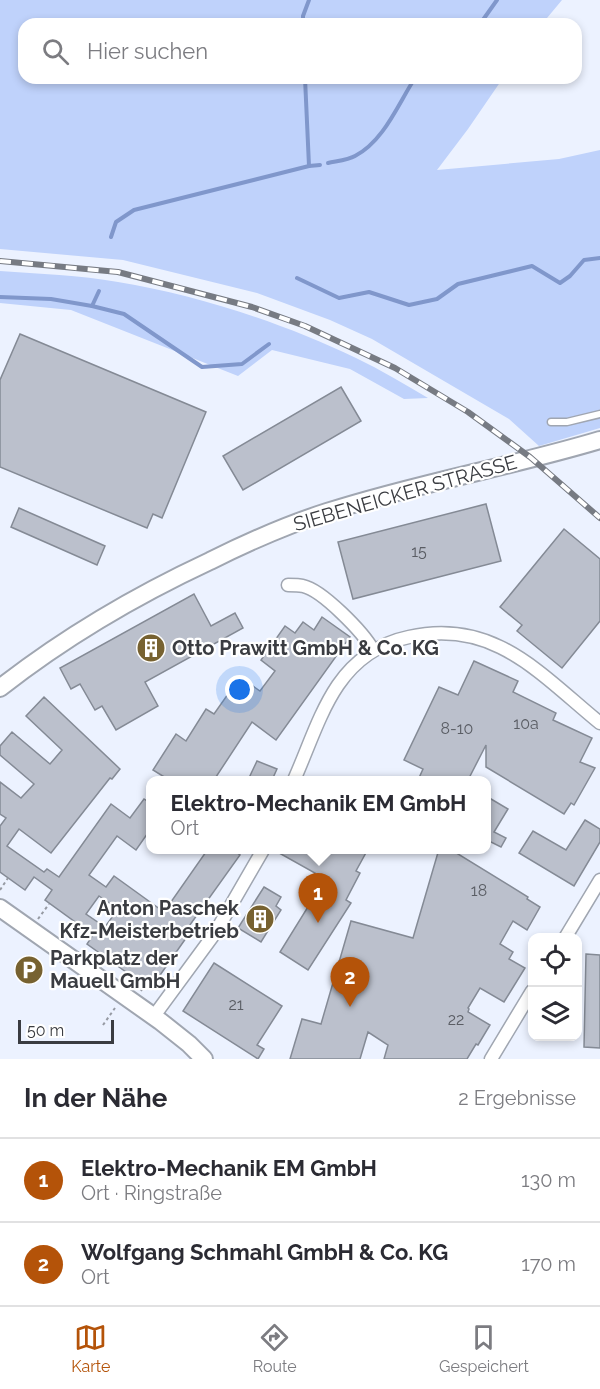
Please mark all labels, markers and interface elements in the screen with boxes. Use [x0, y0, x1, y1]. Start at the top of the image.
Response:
search box [18, 18, 582, 84]
icon: search [39, 35, 72, 68]
text: Hier suchen [87, 38, 208, 64]
street label: SIEBENEICKER STRASSE [290, 450, 520, 536]
house number: 15 [411, 542, 427, 561]
building icon: Otto Prawitt GmbH & Co. KG [135, 632, 167, 664]
place label: Otto Prawitt GmbH & Co. KG [172, 636, 439, 660]
your location [225, 675, 254, 704]
house number: 10a [513, 714, 539, 733]
house number: 8-10 [441, 719, 473, 738]
popup [146, 776, 491, 854]
text: Elektro-Mechanik EM GmbH [171, 790, 466, 816]
text: Ort [171, 816, 199, 840]
pin: 1 [298, 874, 338, 923]
house number: 18 [471, 881, 487, 900]
place label: Anton Paschek Kfz-Meisterbetrieb [60, 896, 240, 943]
building icon: Anton Paschek Kfz-Meisterbetrieb [244, 903, 276, 935]
map controls [528, 933, 582, 1041]
button: locate [528, 933, 582, 987]
place label: Parkplatz der Mauell GmbH [50, 946, 180, 993]
parking icon: Parkplatz der Mauell GmbH [13, 954, 45, 986]
pin: 2 [330, 958, 370, 1007]
button: layers [528, 987, 582, 1041]
house number: 21 [228, 995, 244, 1014]
house number: 22 [448, 1010, 464, 1029]
scale bar [18, 1017, 114, 1044]
text: 50 m [27, 1021, 64, 1040]
text: In der Nähe [24, 1083, 167, 1113]
text: 2 Ergebnisse [458, 1086, 576, 1110]
text: Elektro-Mechanik EM GmbH [81, 1155, 377, 1181]
text: 1 [39, 1168, 48, 1192]
text: 130 m [521, 1168, 576, 1192]
text: Ort · Ringstraße [81, 1181, 222, 1205]
text: Wolfgang Schmahl GmbH & Co. KG [81, 1239, 448, 1265]
text: 2 [38, 1252, 49, 1276]
text: 170 m [521, 1252, 576, 1276]
text: Ort [81, 1265, 110, 1289]
tab: Karte [71, 1321, 110, 1376]
tab: Route [253, 1321, 297, 1376]
tab: Gespeichert [439, 1321, 529, 1376]

